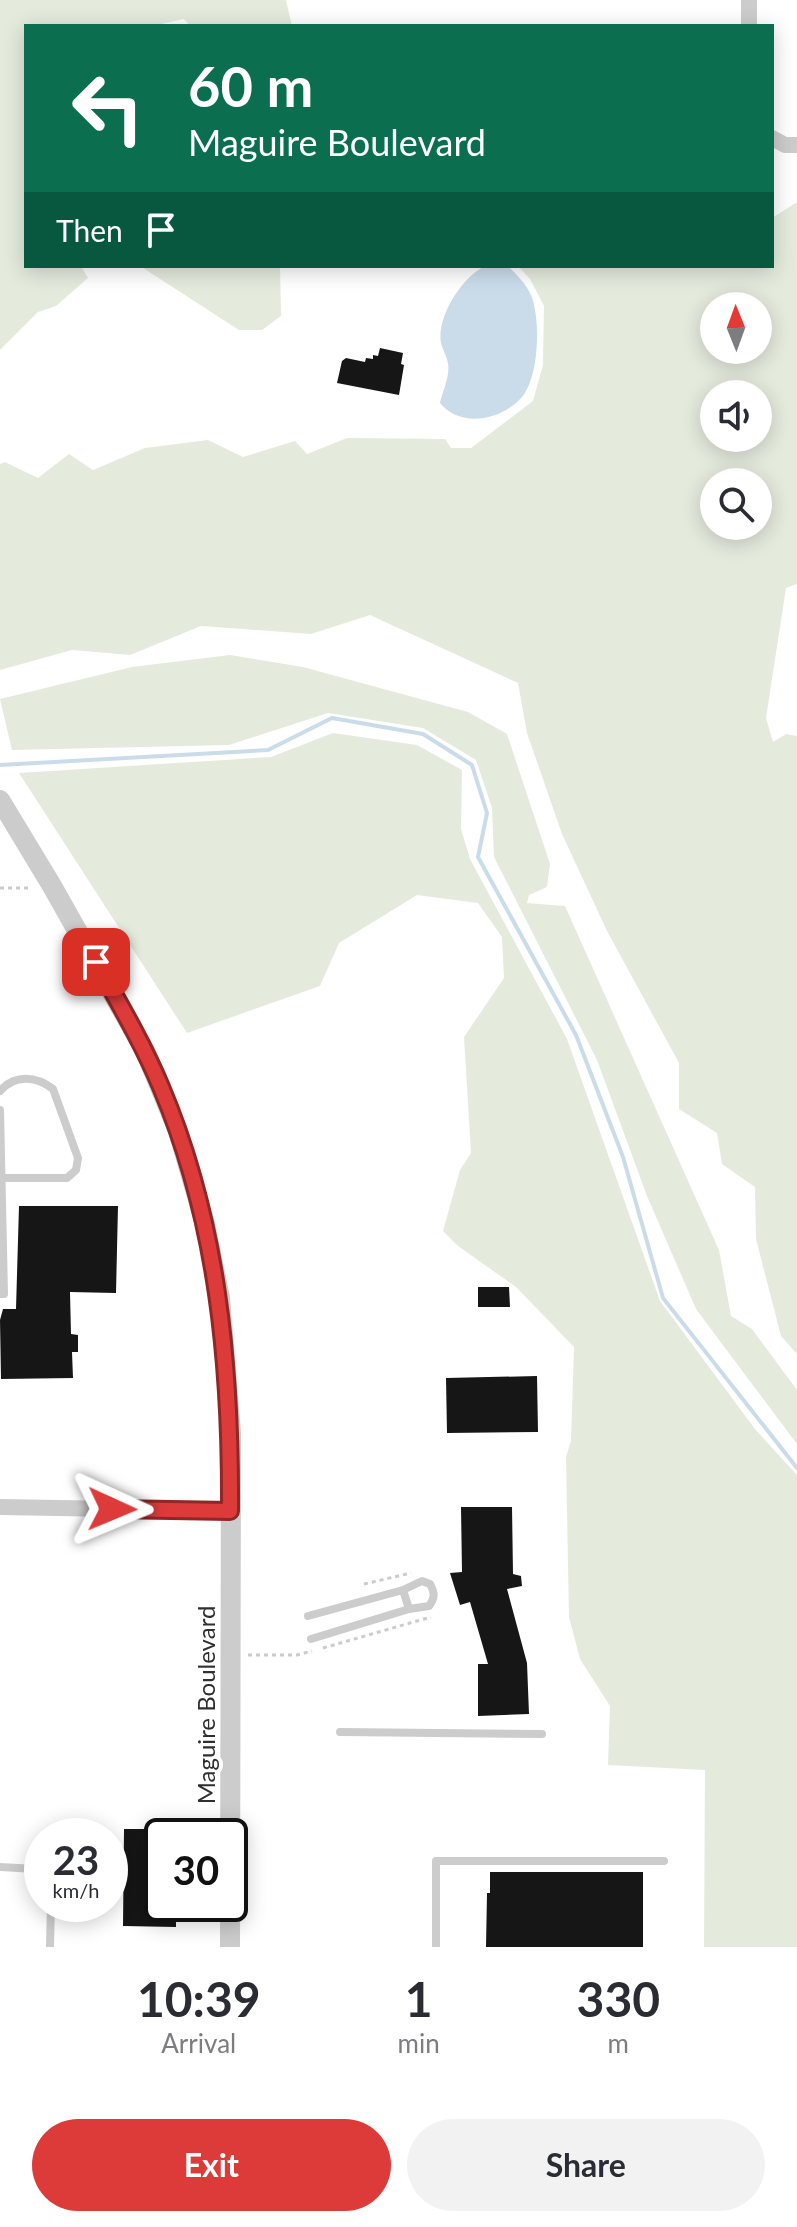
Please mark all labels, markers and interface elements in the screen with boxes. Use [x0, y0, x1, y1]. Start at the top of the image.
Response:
text: 60 m [188, 52, 313, 119]
icon: left [56, 56, 160, 160]
text: Maguire Boulevard [188, 120, 486, 164]
icon: arrive [139, 208, 183, 252]
text: Then [56, 212, 123, 248]
north arrow [700, 292, 772, 364]
map controls [700, 292, 772, 540]
button: sound [700, 380, 772, 452]
button: search [700, 468, 772, 540]
pin [62, 928, 130, 996]
icon: arrive [74, 940, 118, 984]
position arrow [70, 1467, 154, 1551]
street label: Maguire Boulevard [191, 1606, 220, 1804]
speed limit sign: 30 [144, 1818, 248, 1922]
text: 23 [53, 1836, 99, 1884]
text: km/h [53, 1878, 99, 1902]
text: 10:39 [137, 1970, 261, 2027]
text: 1 [405, 1970, 433, 2027]
text: 330 [577, 1970, 660, 2027]
text: Arrival [161, 2027, 236, 2059]
text: min [398, 2027, 440, 2059]
text: m [608, 2027, 629, 2059]
button: Exit [32, 2119, 391, 2211]
button: Share [407, 2119, 765, 2211]

